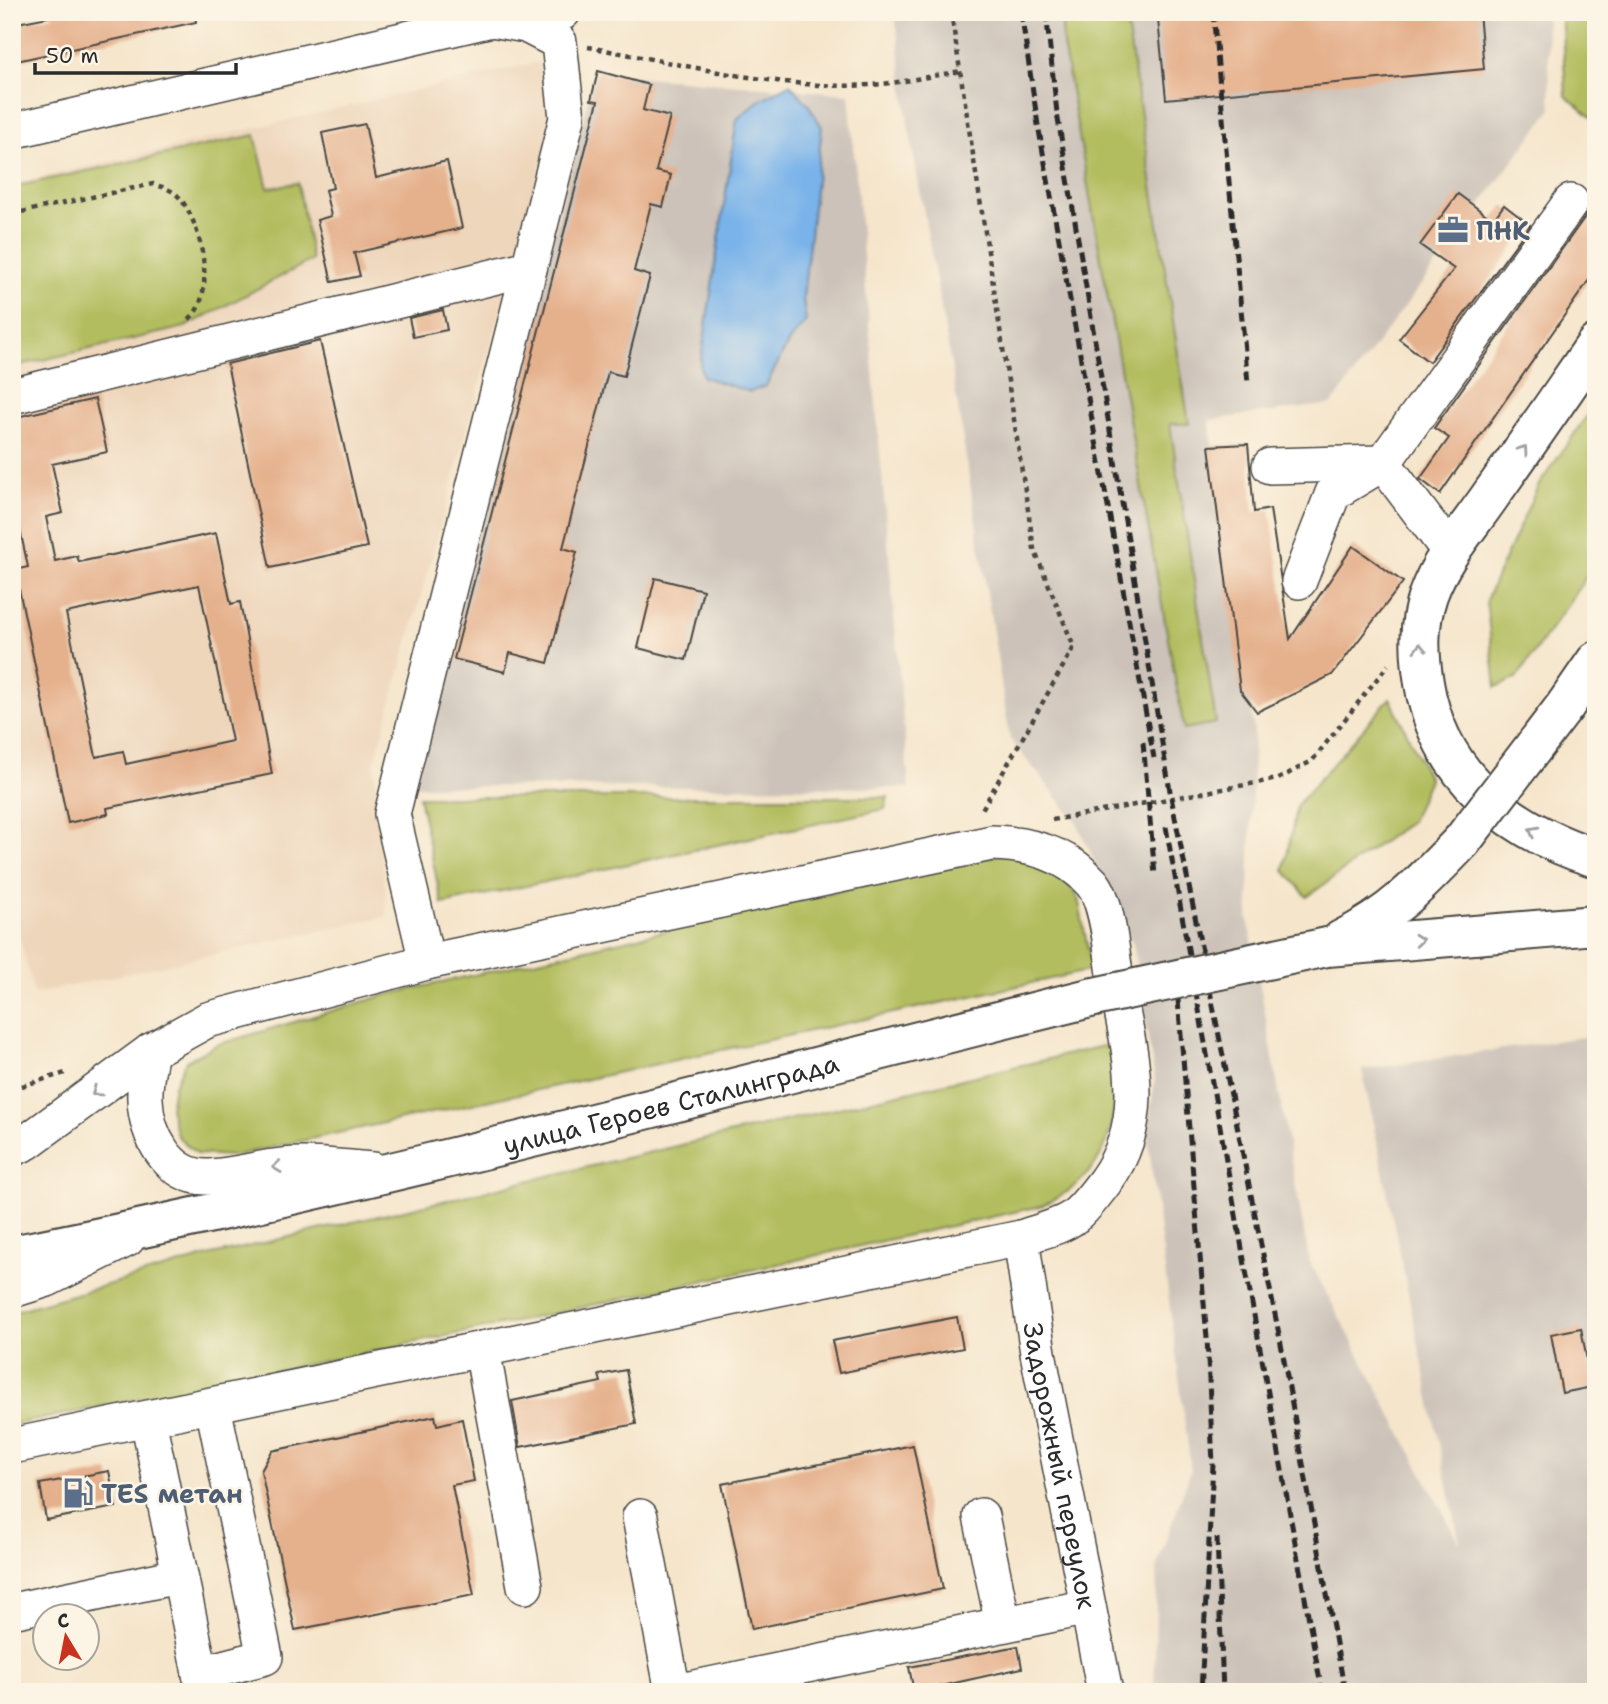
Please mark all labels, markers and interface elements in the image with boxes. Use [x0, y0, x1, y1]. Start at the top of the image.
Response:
scale bar [35, 32, 236, 76]
text: 50 m [46, 42, 99, 70]
office icon: ПНК [1436, 213, 1470, 247]
place label: ПНК [1476, 213, 1530, 248]
one-way arrow [1515, 445, 1527, 458]
one-way arrow [1412, 642, 1427, 653]
one-way arrow [1528, 826, 1540, 840]
one-way arrow [1414, 933, 1425, 948]
street label: улица Героев Сталинграда [499, 1044, 842, 1162]
one-way arrow [91, 1084, 104, 1096]
one-way arrow [271, 1159, 283, 1174]
street label: Задорожный переулок [1016, 1320, 1106, 1612]
fuel station icon: TES метан [61, 1476, 95, 1510]
place label: TES метан [101, 1476, 243, 1511]
north arrow [32, 1602, 102, 1672]
text: С [55, 1607, 71, 1634]

